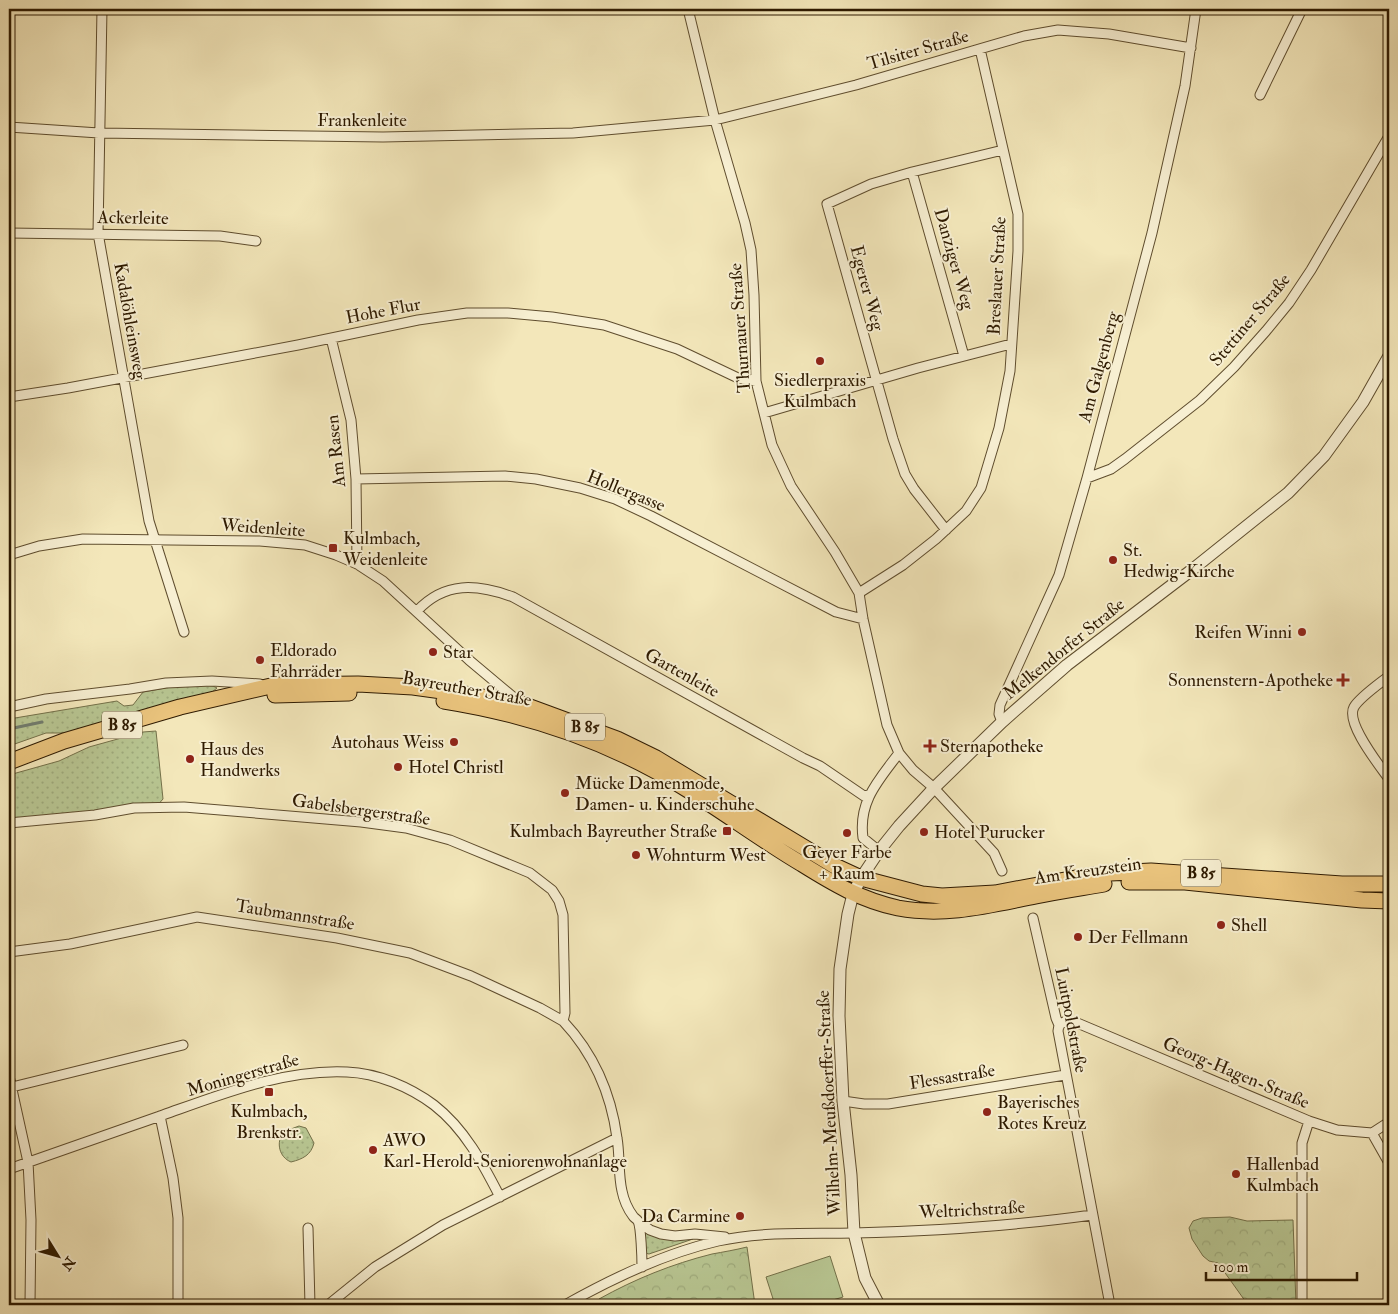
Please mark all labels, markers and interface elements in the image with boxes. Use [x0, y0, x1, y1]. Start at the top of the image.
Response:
street label: Tilsiter Straße [865, 24, 972, 75]
street label: Frankenleite [317, 109, 407, 132]
street label: Danziger Weg [929, 205, 980, 314]
street label: Ackerleite [96, 206, 169, 230]
street label: Breslauer Straße [982, 216, 1012, 336]
street label: Egerer Weg [845, 243, 890, 334]
street label: Kadalöhleinsweg [108, 261, 152, 382]
street label: Thurnauer Straße [724, 262, 756, 394]
street label: Stettiner Straße [1204, 268, 1296, 371]
street label: Hohe Flur [344, 292, 423, 330]
street label: Am Galgenberg [1073, 308, 1125, 426]
marker: Siedlerpraxis Kulmbach [814, 355, 826, 367]
place label: Siedlerpraxis Kulmbach [774, 369, 866, 413]
street label: Am Rasen [321, 414, 351, 489]
street label: Hollergasse [583, 465, 669, 517]
street label: Weidenleite [219, 514, 307, 542]
place label: Kulmbach, Weidenleite [342, 527, 428, 571]
place label: St. Hedwig-Kirche [1123, 539, 1235, 583]
marker: Kulmbach, Weidenleite [327, 542, 339, 554]
marker: St. Hedwig-Kirche [1107, 554, 1119, 566]
street label: Melkendorfer Straße [999, 593, 1130, 705]
place label: Reifen Winni [1194, 621, 1292, 644]
marker: Reifen Winni [1296, 626, 1308, 638]
place label: Eldorado Fahrräder [270, 639, 342, 683]
place label: Star [443, 641, 473, 664]
street label: Gartenleite [641, 643, 724, 703]
marker: Star [427, 646, 439, 658]
marker: Eldorado Fahrräder [254, 654, 266, 666]
street label: Bayreuther Straße [401, 666, 534, 712]
place label: Sonnenstern-Apotheke [1168, 669, 1333, 692]
marker: Sonnenstern-Apotheke [1337, 674, 1349, 686]
road number: B 85 [102, 712, 142, 738]
road number: B 85 [565, 714, 605, 740]
place label: Autohaus Weiss [331, 731, 444, 754]
place label: Sternapotheke [940, 735, 1044, 758]
marker: Autohaus Weiss [448, 736, 460, 748]
place label: Haus des Handwerks [200, 738, 280, 782]
marker: Sternapotheke [924, 740, 936, 752]
marker: Haus des Handwerks [184, 753, 196, 765]
place label: Hotel Christl [408, 756, 504, 779]
marker: Hotel Christl [392, 761, 404, 773]
place label: Mücke Damenmode, Damen- u. Kinderschuhe [575, 772, 755, 816]
marker: Mücke Damenmode, Damen- u. Kinderschuhe [559, 787, 571, 799]
street label: Gabelsbergerstraße [291, 789, 432, 831]
place label: Kulmbach Bayreuther Straße [509, 820, 717, 843]
place label: Hotel Purucker [934, 821, 1045, 844]
marker: Kulmbach Bayreuther Straße [721, 825, 733, 837]
marker: Hotel Purucker [918, 826, 930, 838]
marker: Geyer Farbe + Raum [841, 827, 853, 839]
place label: Geyer Farbe + Raum [802, 841, 892, 885]
place label: Wohnturm West [645, 844, 766, 867]
marker: Wohnturm West [630, 849, 642, 861]
street label: Am Kreuzstein [1032, 852, 1143, 890]
road number: B 85 [1181, 860, 1221, 886]
street label: Taubmannstraße [234, 894, 357, 936]
place label: Shell [1231, 914, 1268, 937]
marker: Shell [1215, 919, 1227, 931]
place label: Der Fellmann [1088, 926, 1188, 949]
marker: Der Fellmann [1072, 931, 1084, 943]
street label: Luitpoldstraße [1049, 965, 1093, 1075]
street label: Wilhelm-Meußdoerffer-Straße [812, 989, 846, 1217]
street label: Georg-Hagen-Straße [1159, 1032, 1313, 1114]
street label: Moningerstraße [184, 1048, 302, 1102]
street label: Flessastraße [908, 1059, 997, 1095]
marker: Kulmbach, Brenkstr. [263, 1086, 275, 1098]
place label: Bayerisches Rotes Kreuz [997, 1091, 1087, 1135]
place label: Kulmbach, Brenkstr. [230, 1100, 308, 1144]
marker: Bayerisches Rotes Kreuz [981, 1106, 993, 1118]
place label: AWO Karl-Herold-Seniorenwohnanlage [382, 1129, 627, 1173]
marker: AWO Karl-Herold-Seniorenwohnanlage [367, 1144, 379, 1156]
place label: Hallenbad Kulmbach [1246, 1153, 1320, 1197]
marker: Hallenbad Kulmbach [1230, 1168, 1242, 1180]
street label: Weltrichstraße [917, 1196, 1026, 1224]
place label: Da Carmine [641, 1205, 730, 1228]
marker: Da Carmine [734, 1210, 746, 1222]
north arrow [32, 1232, 82, 1282]
scale bar [1206, 1249, 1357, 1281]
text: N [57, 1253, 79, 1274]
text: 100 m [1213, 1258, 1249, 1277]

